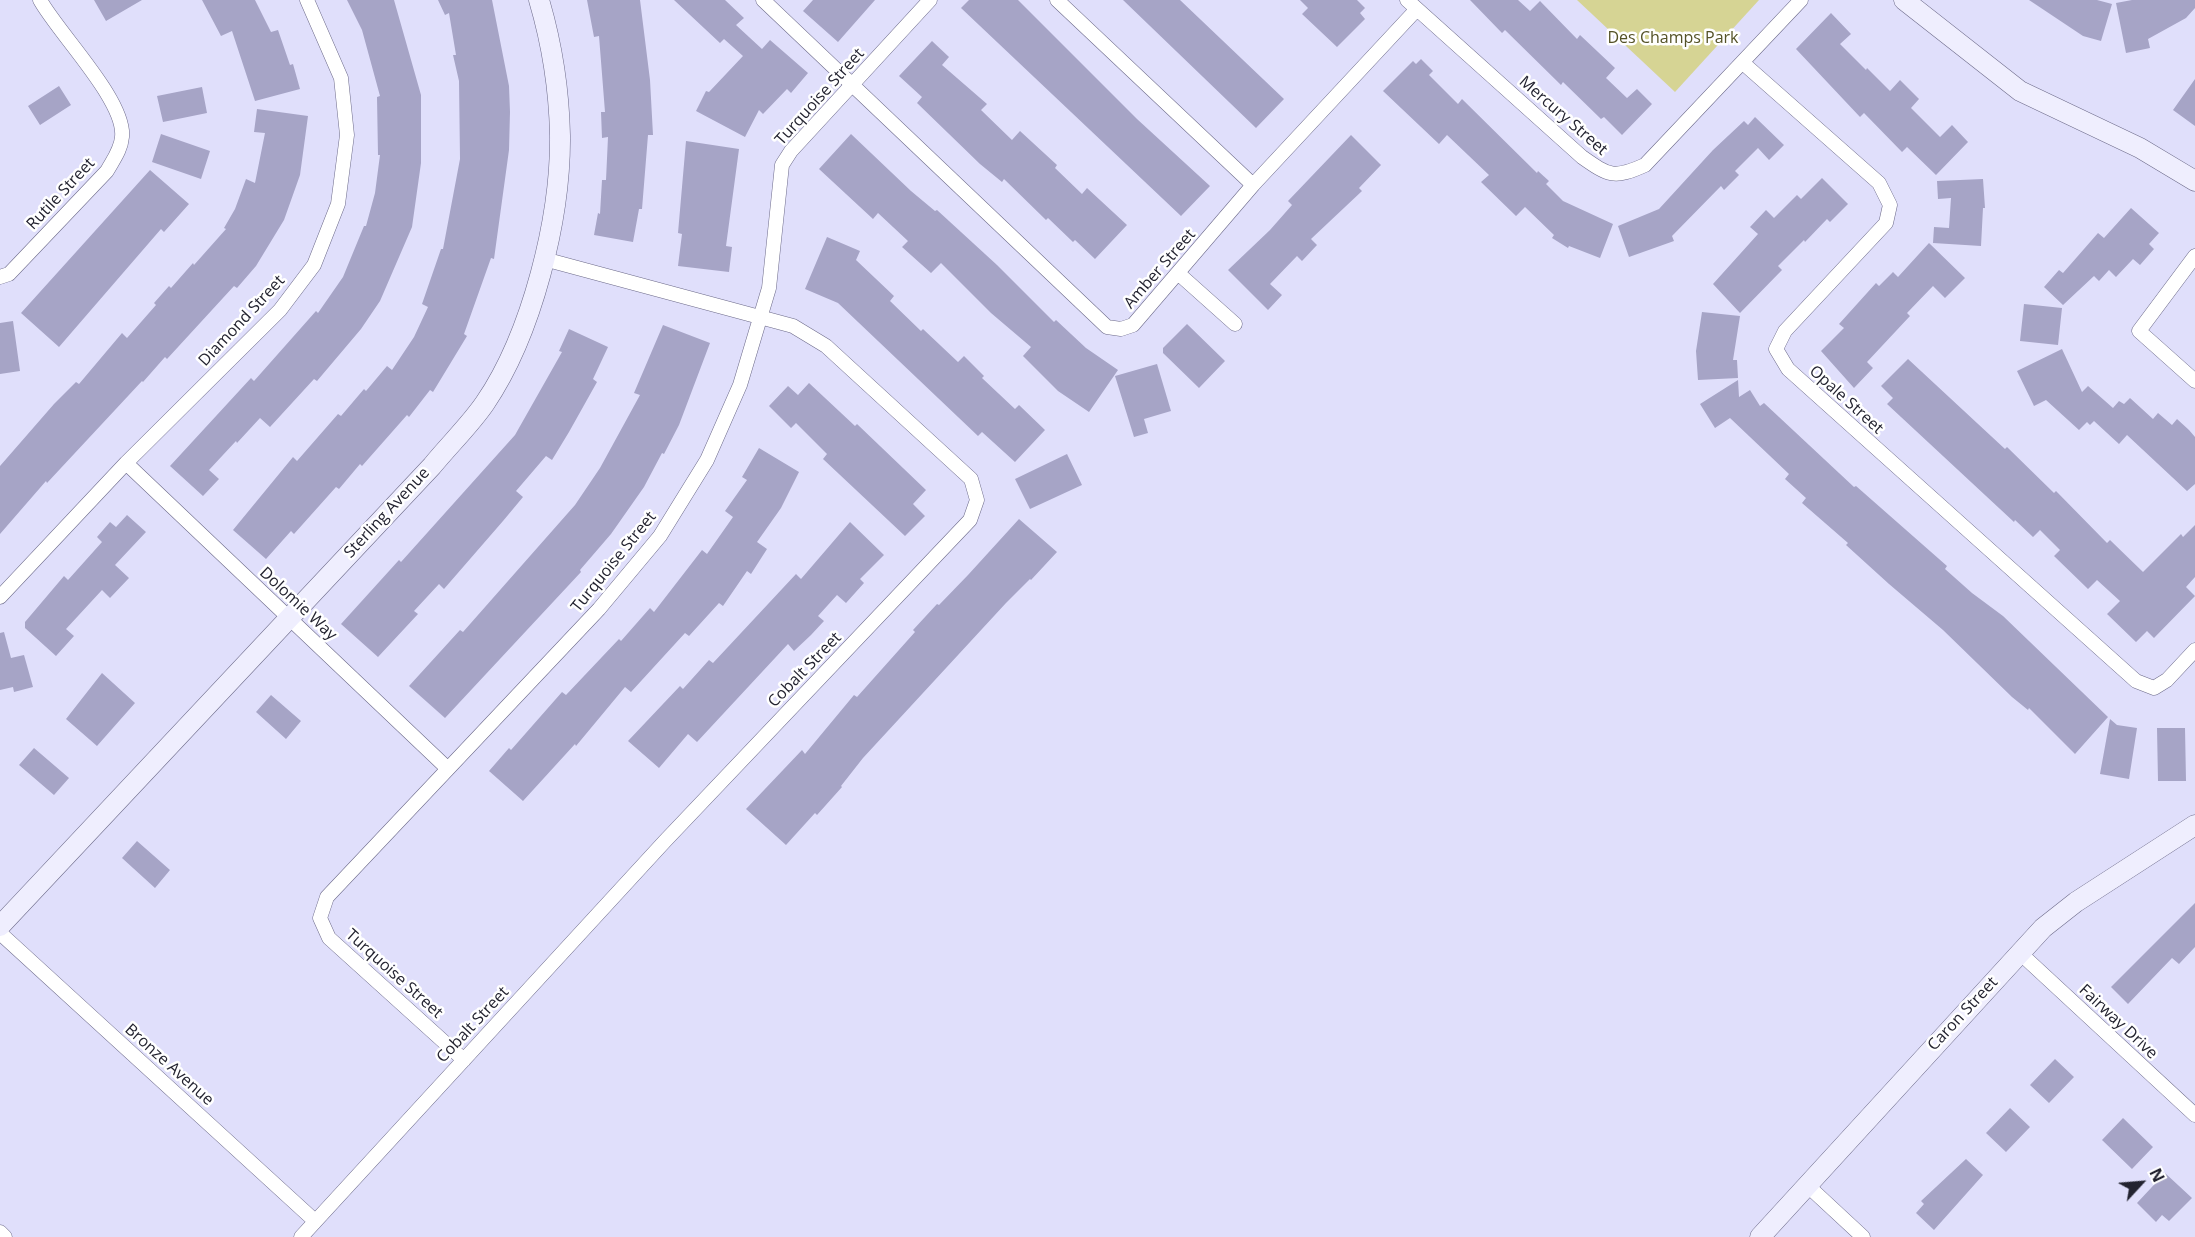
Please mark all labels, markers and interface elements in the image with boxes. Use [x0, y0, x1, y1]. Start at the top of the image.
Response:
park label: Des Champs Park [1607, 28, 1738, 48]
street label: Turquoise Street [771, 45, 869, 149]
street label: Mercury Street [1515, 72, 1611, 160]
street label: Rutile Street [23, 154, 99, 234]
street label: Amber Street [1120, 225, 1200, 313]
street label: Diamond Street [195, 272, 289, 370]
street label: Opale Street [1805, 362, 1887, 438]
street label: Sterling Avenue [340, 464, 434, 562]
street label: Turquoise Street [568, 508, 660, 616]
street label: Dolomie Way [255, 563, 341, 645]
street label: Cobalt Street [764, 628, 846, 712]
street label: Turquoise Street [342, 925, 446, 1023]
street label: Caron Street [1924, 973, 2002, 1055]
street label: Fairway Drive [2075, 981, 2161, 1063]
street label: Cobalt Street [433, 983, 513, 1067]
street label: Bronze Avenue [121, 1020, 217, 1110]
north arrow [2111, 1153, 2171, 1213]
text: N [2144, 1164, 2170, 1186]

